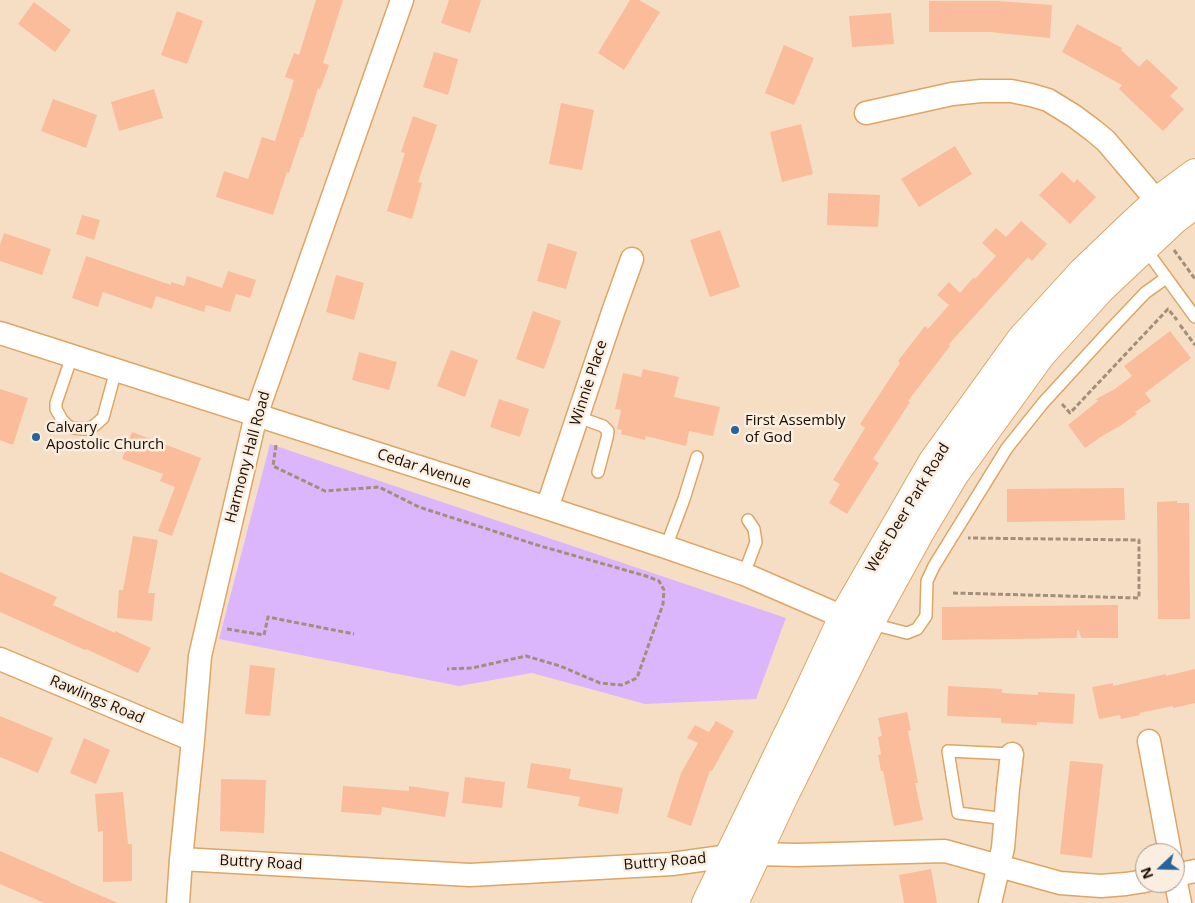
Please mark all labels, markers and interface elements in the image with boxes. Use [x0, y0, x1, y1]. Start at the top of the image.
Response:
street label: Winnie Place [567, 338, 611, 428]
street label: Harmony Hall Road [222, 389, 274, 525]
place label: First Assembly of God [745, 412, 846, 447]
place label: Calvary Apostolic Church [46, 419, 164, 454]
marker: First Assembly of God [729, 424, 741, 436]
marker: Calvary Apostolic Church [30, 431, 42, 443]
street label: West Deer Park Road [862, 440, 954, 576]
street label: Cedar Avenue [375, 445, 473, 493]
street label: Rawlings Road [47, 672, 147, 728]
north arrow [1135, 843, 1185, 893]
street label: Buttry Road [623, 849, 707, 875]
street label: Buttry Road [219, 852, 303, 874]
text: N [1136, 864, 1157, 882]

